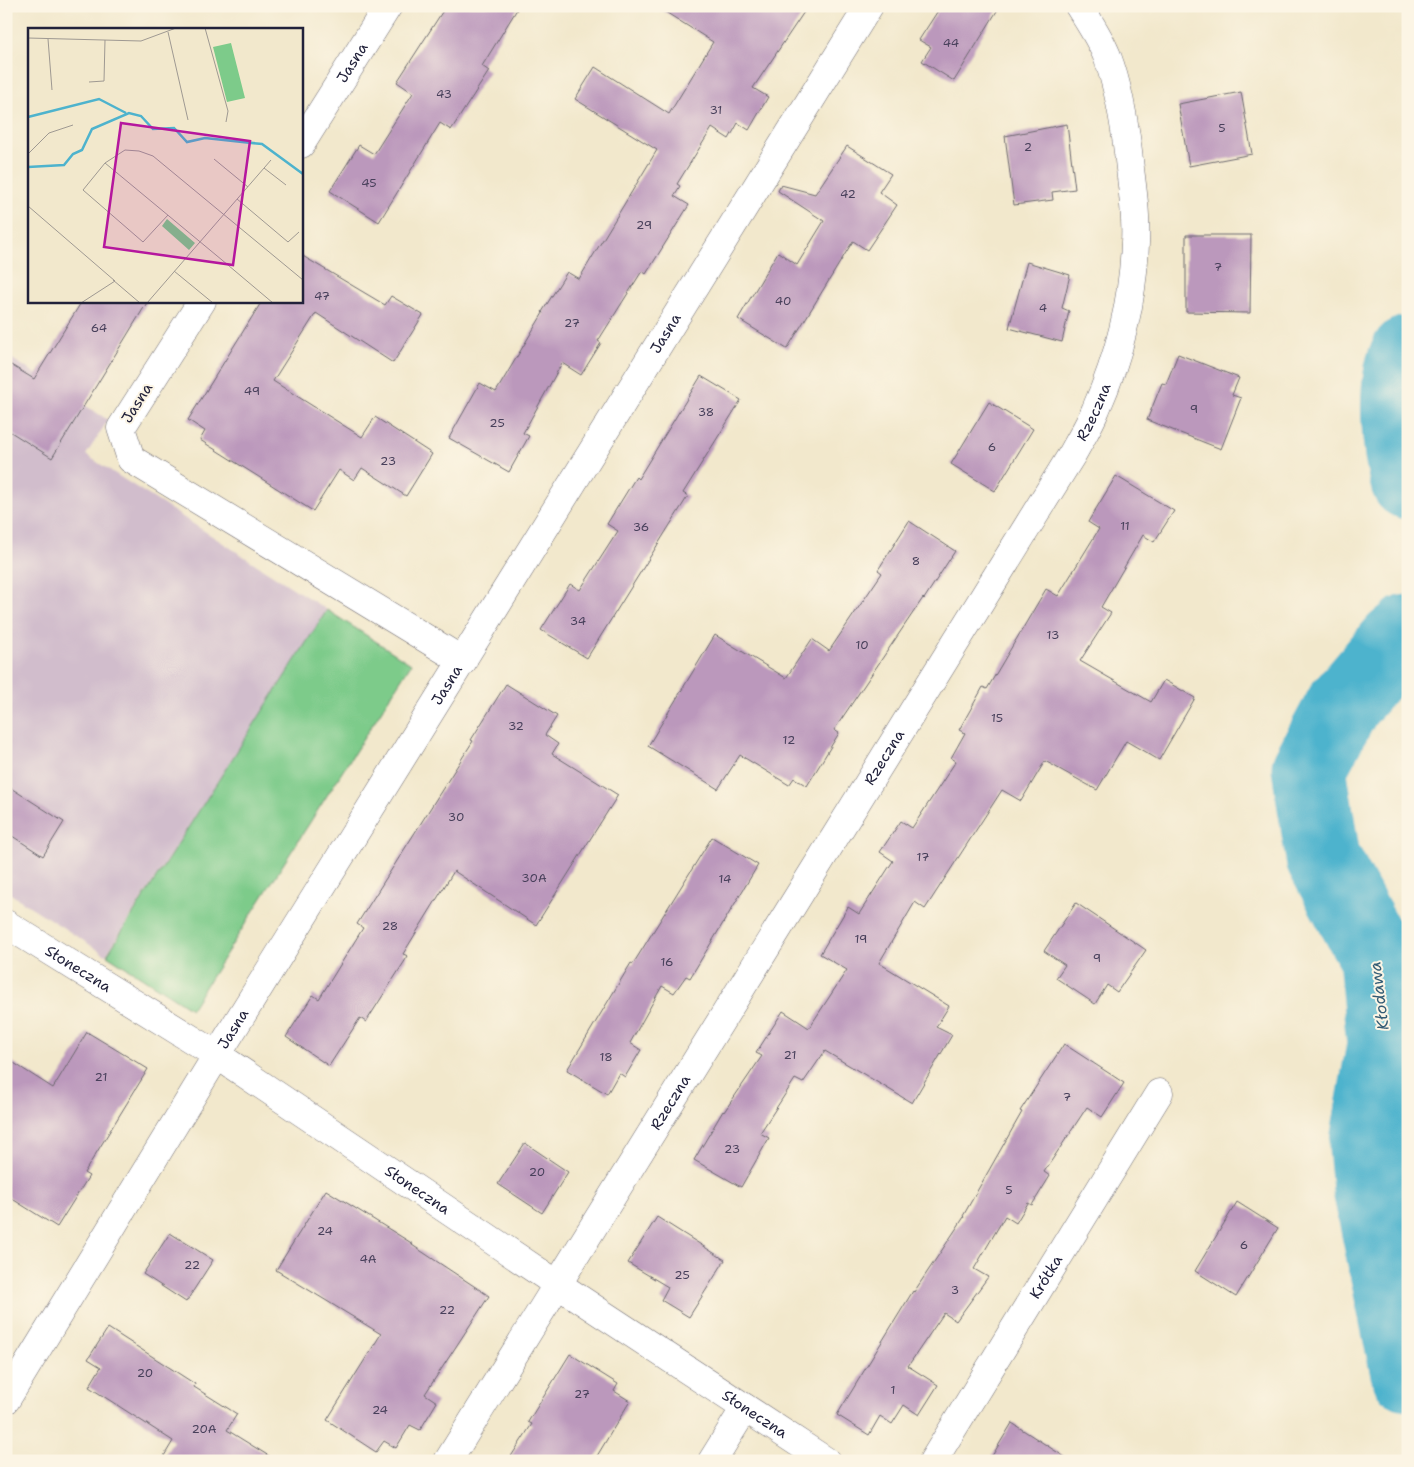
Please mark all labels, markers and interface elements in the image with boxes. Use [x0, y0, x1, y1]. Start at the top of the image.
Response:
inset map [28, 28, 302, 302]
house number: 44 [943, 35, 959, 51]
street label: Jasna [332, 38, 373, 87]
house number: 43 [436, 86, 452, 102]
house number: 31 [710, 102, 722, 118]
house number: 5 [1218, 120, 1226, 136]
house number: 2 [1024, 139, 1032, 155]
house number: 45 [361, 175, 377, 191]
house number: 42 [840, 186, 856, 202]
house number: 29 [636, 217, 652, 233]
house number: 7 [1214, 259, 1222, 275]
house number: 47 [314, 288, 330, 304]
house number: 40 [775, 293, 791, 309]
house number: 4 [1039, 300, 1047, 316]
street label: Jasna [645, 309, 686, 357]
house number: 27 [564, 315, 580, 331]
house number: 64 [91, 320, 107, 336]
street label: Jasna [117, 379, 157, 427]
street label: Rzeczna [1072, 380, 1116, 445]
house number: 49 [244, 383, 260, 399]
house number: 9 [1190, 401, 1198, 417]
house number: 38 [698, 404, 714, 420]
house number: 25 [489, 415, 505, 431]
house number: 6 [988, 439, 996, 455]
house number: 23 [380, 453, 396, 469]
house number: 11 [1120, 518, 1130, 534]
house number: 36 [633, 519, 649, 535]
house number: 8 [912, 553, 920, 569]
house number: 34 [570, 613, 586, 629]
house number: 13 [1047, 627, 1059, 643]
house number: 10 [855, 637, 869, 653]
street label: Jasna [427, 661, 467, 709]
house number: 15 [991, 710, 1003, 726]
house number: 32 [508, 718, 524, 734]
street label: Rzeczna [860, 725, 909, 789]
house number: 12 [783, 732, 795, 748]
house number: 30 [448, 809, 464, 825]
house number: 17 [917, 849, 929, 865]
house number: 30A [521, 870, 547, 886]
house number: 14 [719, 871, 731, 887]
house number: 28 [382, 918, 398, 934]
house number: 19 [855, 931, 867, 947]
street label: Słoneczna [41, 941, 116, 997]
house number: 9 [1093, 950, 1101, 966]
house number: 16 [660, 954, 674, 970]
water label: Kłodawa [1364, 960, 1394, 1032]
street label: Jasna [213, 1005, 254, 1053]
house number: 21 [784, 1047, 796, 1063]
house number: 18 [599, 1049, 613, 1065]
house number: 21 [95, 1069, 107, 1085]
street label: Rzeczna [646, 1070, 695, 1134]
house number: 7 [1063, 1089, 1071, 1105]
house number: 23 [724, 1141, 740, 1157]
street label: Słoneczna [381, 1161, 454, 1219]
house number: 20 [529, 1164, 545, 1180]
house number: 5 [1005, 1182, 1013, 1198]
house number: 24 [317, 1223, 333, 1239]
house number: 6 [1240, 1237, 1248, 1253]
house number: 4A [359, 1251, 377, 1267]
street label: Krótka [1025, 1251, 1068, 1303]
house number: 22 [184, 1257, 200, 1273]
house number: 25 [674, 1267, 690, 1283]
house number: 3 [951, 1282, 959, 1298]
house number: 22 [439, 1302, 455, 1318]
house number: 20 [137, 1365, 153, 1381]
house number: 1 [890, 1382, 896, 1398]
street label: Słoneczna [718, 1385, 792, 1443]
house number: 27 [574, 1386, 590, 1402]
house number: 24 [372, 1402, 388, 1418]
house number: 20A [191, 1421, 217, 1437]

